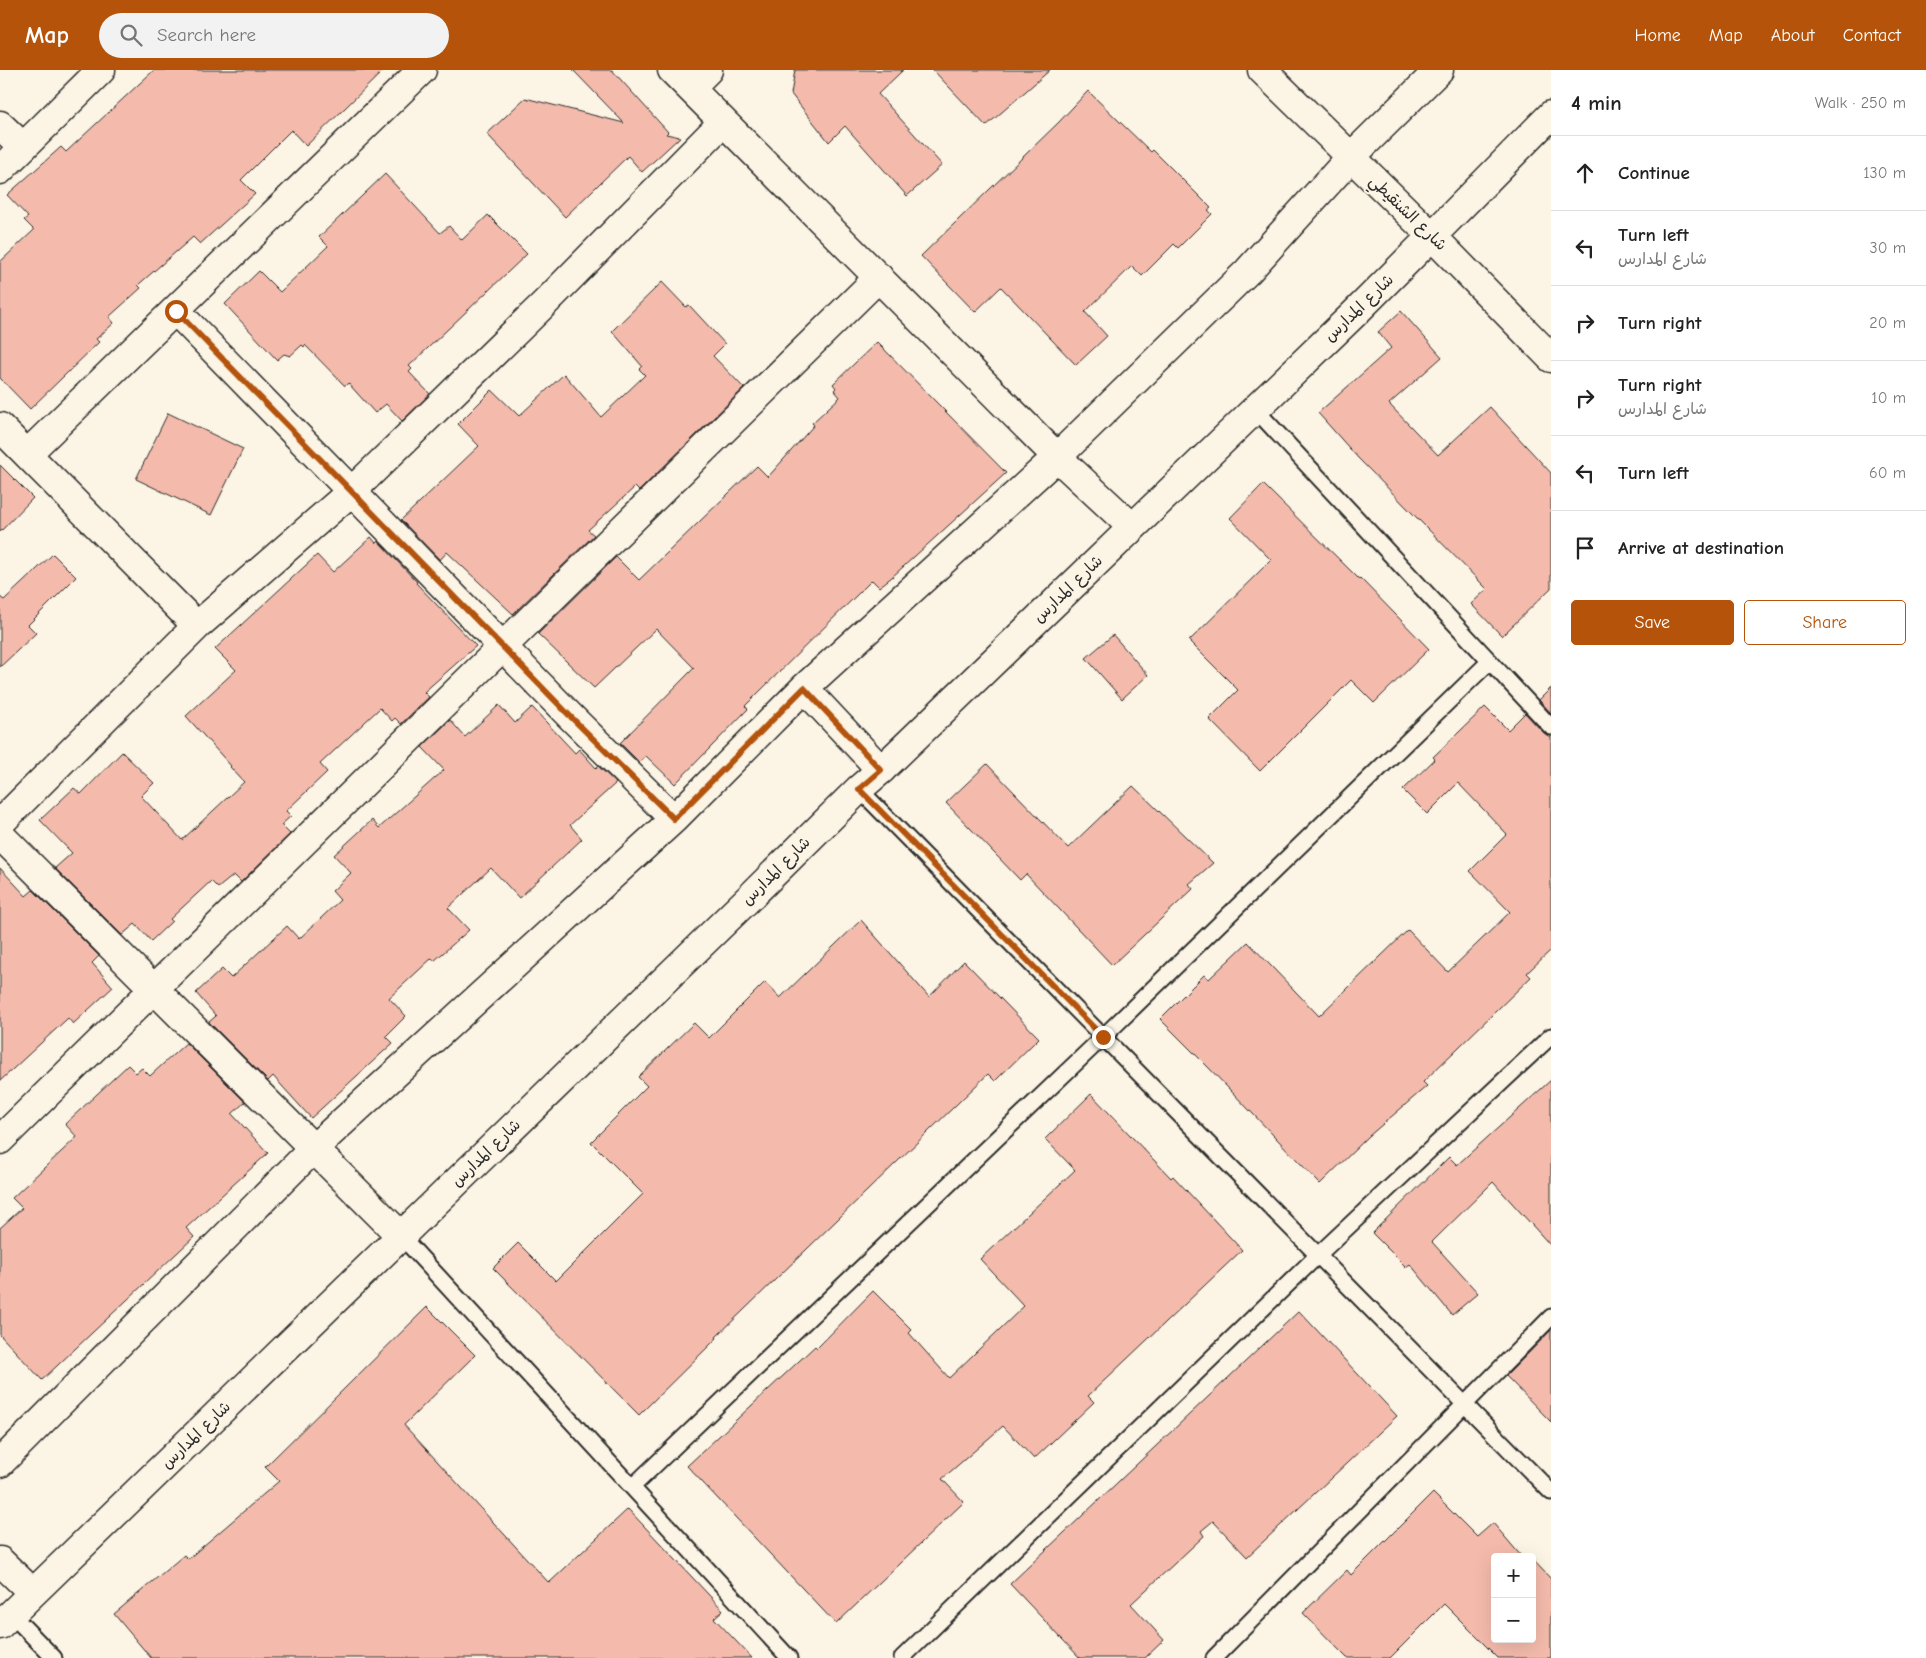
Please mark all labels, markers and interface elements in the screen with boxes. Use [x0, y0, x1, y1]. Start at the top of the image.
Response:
search box [99, 13, 449, 58]
text: Map [25, 21, 69, 49]
icon: search [117, 21, 145, 49]
text: Search here [157, 24, 256, 46]
text: Home [1634, 25, 1681, 46]
text: Map [1709, 25, 1743, 46]
text: About [1771, 25, 1815, 46]
text: Contact [1843, 25, 1901, 46]
text: 4 min [1571, 91, 1622, 115]
text: Walk · 250 m [1815, 94, 1906, 112]
icon: ahead [1571, 159, 1599, 187]
text: Continue [1618, 162, 1690, 184]
text: 130 m [1863, 164, 1906, 182]
street label: شارع الشنقيطي [1362, 172, 1450, 258]
text: Turn left [1618, 224, 1689, 246]
icon: left [1571, 234, 1599, 262]
text: 30 m [1870, 239, 1906, 257]
text: شارع المدارس [1618, 250, 1707, 268]
street label: شارع المدارس [1321, 271, 1399, 347]
route start [165, 300, 188, 323]
icon: right [1571, 309, 1599, 337]
text: Turn right [1618, 312, 1702, 334]
text: 20 m [1869, 314, 1906, 332]
text: Turn right [1618, 374, 1702, 396]
icon: right [1571, 384, 1599, 412]
text: 10 m [1871, 389, 1906, 407]
text: شارع المدارس [1618, 400, 1707, 418]
icon: left [1571, 459, 1599, 487]
text: Turn left [1618, 462, 1689, 484]
text: 60 m [1869, 464, 1906, 482]
icon: arrive [1571, 534, 1599, 562]
text: Arrive at destination [1618, 537, 1784, 559]
street label: شارع المدارس [1030, 552, 1108, 628]
button: Save [1571, 600, 1734, 645]
button: Share [1744, 600, 1906, 645]
street label: شارع المدارس [738, 833, 815, 910]
route end [1092, 1026, 1115, 1049]
street label: شارع المدارس [448, 1116, 526, 1192]
street label: شارع المدارس [158, 1398, 236, 1474]
map controls [1491, 1553, 1536, 1643]
button: + [1491, 1553, 1536, 1598]
button: − [1491, 1598, 1536, 1643]

